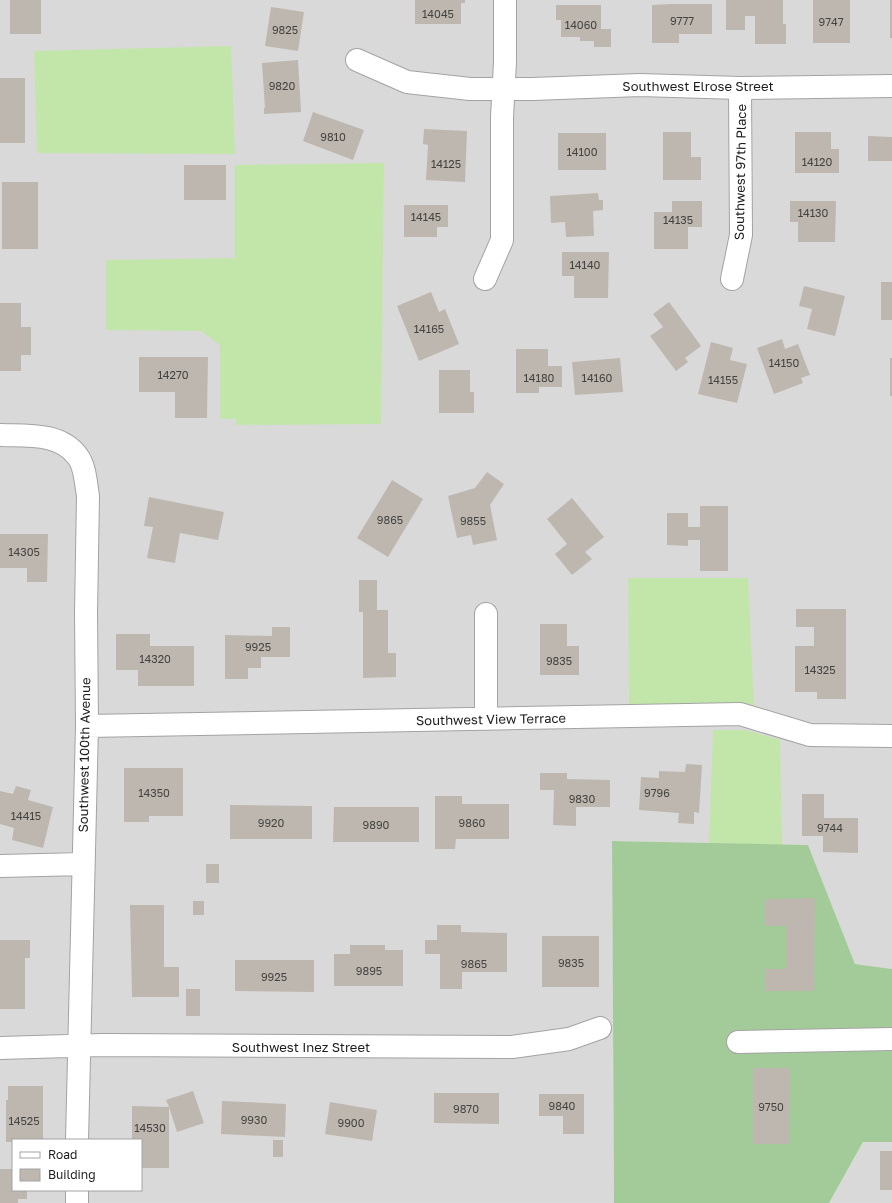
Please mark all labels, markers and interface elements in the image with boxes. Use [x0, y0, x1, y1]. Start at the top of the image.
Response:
house number: 14045 [422, 7, 454, 20]
house number: 9777 [670, 14, 694, 27]
house number: 9747 [818, 15, 844, 28]
house number: 14060 [565, 18, 597, 31]
house number: 9825 [272, 23, 298, 36]
street label: Southwest Elrose Street [622, 78, 774, 94]
house number: 9820 [269, 79, 295, 92]
street label: Southwest 97th Place [731, 104, 749, 240]
house number: 9810 [320, 130, 346, 143]
house number: 14100 [566, 145, 598, 158]
house number: 14120 [802, 155, 832, 168]
house number: 14125 [431, 157, 461, 170]
house number: 14130 [798, 206, 828, 219]
house number: 14145 [411, 210, 441, 223]
house number: 14135 [663, 213, 693, 226]
house number: 14140 [570, 258, 601, 271]
house number: 14165 [414, 322, 444, 335]
house number: 14150 [769, 356, 799, 369]
house number: 14270 [157, 368, 189, 381]
house number: 14180 [524, 371, 555, 384]
house number: 14160 [582, 371, 613, 384]
house number: 14155 [708, 373, 738, 386]
house number: 9865 [377, 513, 403, 526]
house number: 9855 [460, 514, 486, 527]
house number: 14305 [8, 545, 40, 558]
house number: 9925 [245, 640, 271, 653]
house number: 14320 [139, 652, 171, 665]
house number: 9835 [546, 654, 572, 667]
house number: 14325 [804, 663, 836, 676]
street label: Southwest 100th Avenue [75, 677, 93, 833]
street label: Southwest View Terrace [416, 710, 566, 728]
house number: 14350 [138, 786, 170, 799]
house number: 9796 [644, 786, 670, 799]
house number: 9830 [569, 792, 595, 805]
house number: 14415 [11, 809, 41, 822]
house number: 9920 [258, 816, 284, 829]
house number: 9860 [459, 816, 486, 829]
house number: 9890 [363, 818, 390, 831]
house number: 9744 [817, 821, 843, 834]
house number: 9835 [558, 956, 584, 969]
house number: 9865 [461, 957, 487, 970]
house number: 9895 [356, 964, 382, 977]
house number: 9925 [261, 970, 287, 983]
street label: Southwest Inez Street [232, 1039, 370, 1055]
house number: 9840 [549, 1099, 576, 1112]
house number: 9750 [758, 1100, 784, 1113]
house number: 9870 [453, 1102, 479, 1115]
house number: 9930 [241, 1113, 267, 1126]
house number: 14525 [8, 1114, 40, 1127]
house number: 9900 [338, 1116, 365, 1129]
house number: 14530 [134, 1121, 166, 1134]
legend [12, 1139, 142, 1191]
text: Road [48, 1147, 77, 1162]
text: Building [48, 1167, 96, 1182]

